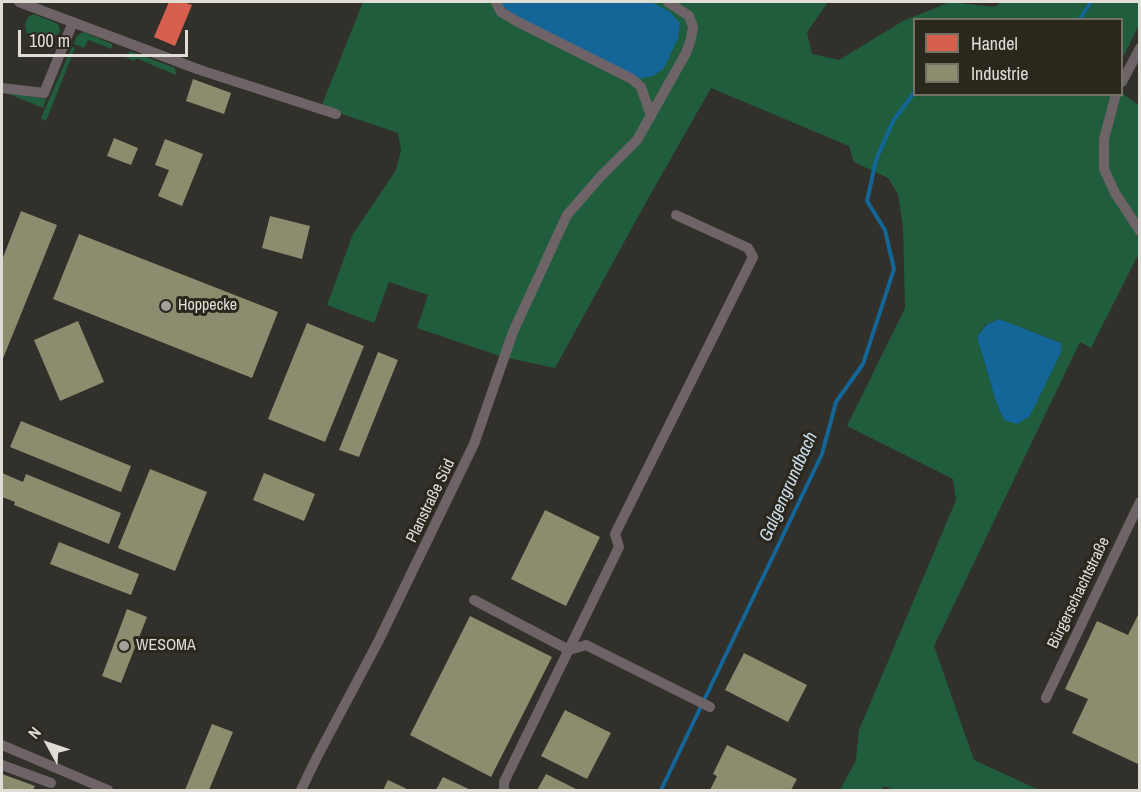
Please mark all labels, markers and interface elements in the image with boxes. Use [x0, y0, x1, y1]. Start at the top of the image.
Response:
scale bar [21, 18, 190, 56]
legend [913, 18, 1123, 96]
text: 100 m [29, 28, 70, 53]
text: Handel [971, 31, 1018, 56]
text: Industrie [971, 61, 1028, 86]
place label: Hoppecke [178, 296, 237, 316]
marker: Hoppecke [159, 299, 173, 313]
water label: Galgengrundbach [755, 429, 823, 545]
street label: Planstraße Süd [403, 456, 459, 546]
street label: Bürgerschachtstraße [1044, 534, 1114, 652]
place label: WESOMA [136, 636, 196, 656]
marker: WESOMA [117, 639, 131, 653]
north arrow [18, 714, 78, 774]
text: N [23, 722, 46, 743]

